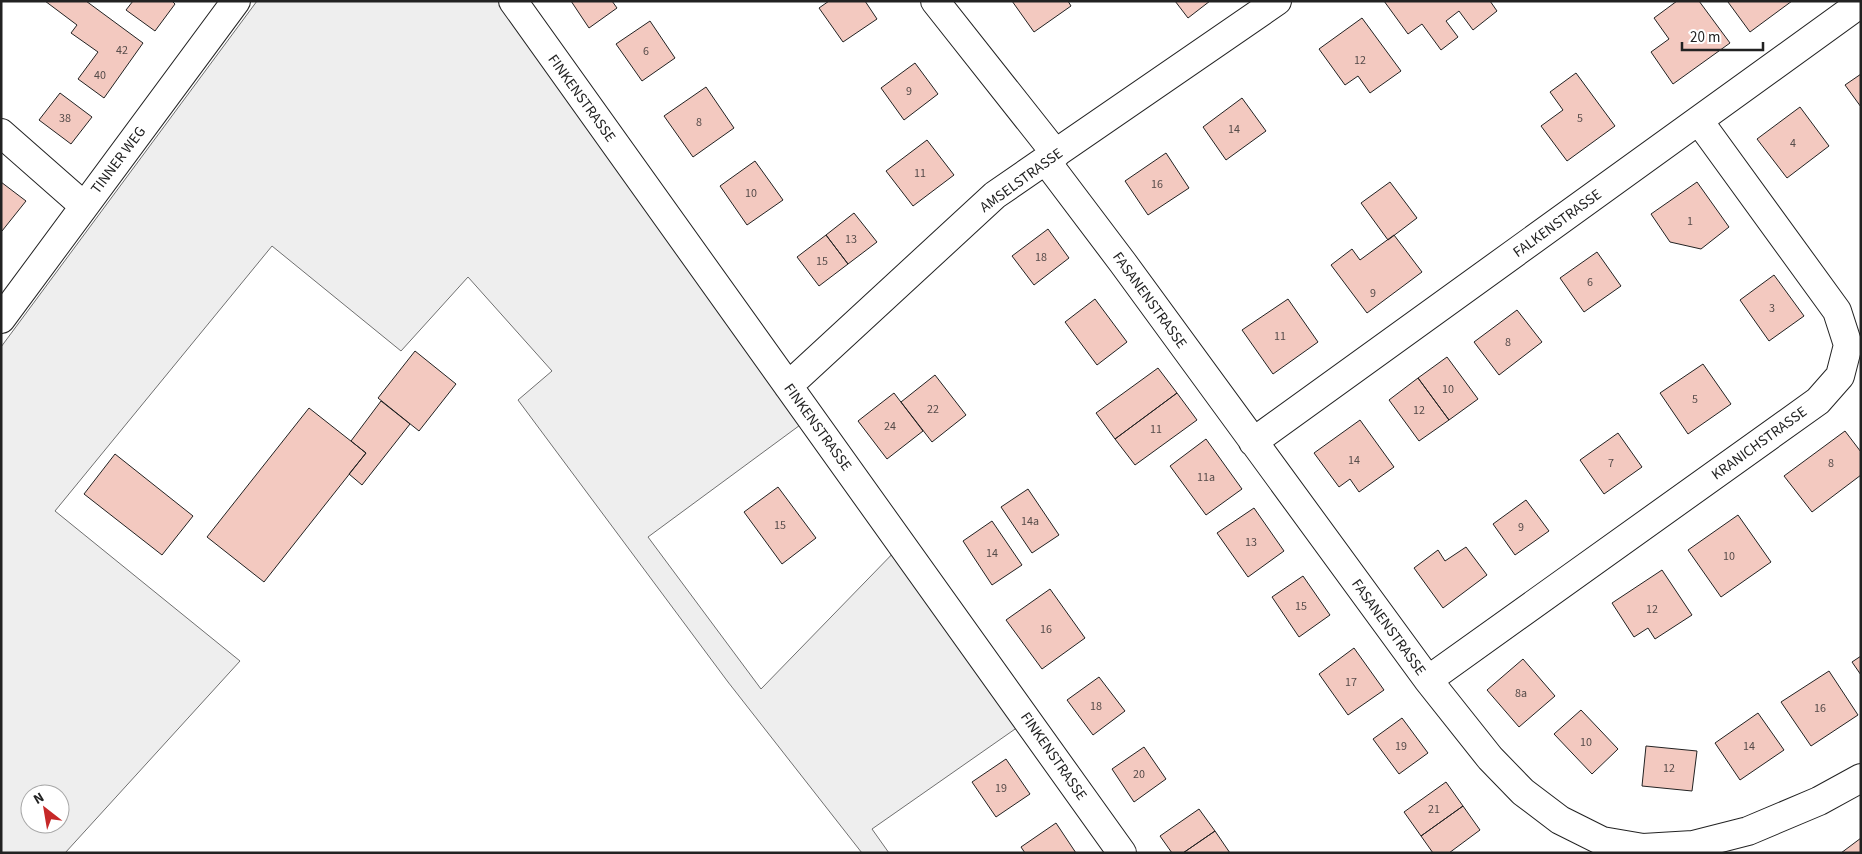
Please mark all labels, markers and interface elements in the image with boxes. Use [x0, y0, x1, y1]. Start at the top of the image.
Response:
scale bar [1682, 20, 1763, 52]
text: 20 m [1690, 27, 1720, 48]
house number: 42 [116, 42, 128, 59]
house number: 6 [643, 43, 649, 60]
street label: FINKENSTRASSE [543, 50, 621, 146]
house number: 12 [1354, 52, 1366, 69]
house number: 40 [94, 67, 106, 84]
house number: 9 [906, 83, 912, 100]
house number: 38 [59, 110, 71, 127]
house number: 5 [1577, 110, 1583, 127]
house number: 8 [696, 114, 702, 131]
house number: 14 [1228, 121, 1240, 138]
street label: TINNER WEG [86, 122, 151, 198]
house number: 4 [1790, 135, 1796, 152]
street label: AMSELSTRASSE [975, 143, 1067, 218]
house number: 11 [914, 165, 926, 182]
house number: 16 [1151, 176, 1163, 193]
street label: FALKENSTRASSE [1509, 184, 1606, 263]
house number: 10 [745, 185, 757, 202]
house number: 1 [1687, 213, 1693, 230]
house number: 13 [845, 231, 857, 248]
street label: FASANENSTRASSE [1107, 248, 1192, 353]
house number: 18 [1035, 249, 1047, 266]
house number: 15 [816, 253, 828, 270]
house number: 6 [1587, 274, 1593, 291]
house number: 9 [1370, 285, 1376, 302]
house number: 3 [1769, 300, 1775, 317]
house number: 11 [1274, 328, 1286, 345]
house number: 8 [1505, 334, 1511, 351]
street label: FINKENSTRASSE [779, 379, 857, 475]
house number: 10 [1442, 381, 1454, 398]
house number: 5 [1692, 391, 1698, 408]
house number: 22 [927, 401, 939, 418]
house number: 12 [1413, 402, 1425, 419]
street label: KRANICHSTRASSE [1707, 402, 1811, 485]
house number: 24 [884, 418, 896, 435]
house number: 11 [1150, 421, 1162, 438]
house number: 14 [1348, 452, 1360, 469]
house number: 7 [1608, 455, 1614, 472]
house number: 8 [1828, 455, 1834, 472]
house number: 11a [1197, 469, 1215, 486]
house number: 14a [1021, 513, 1039, 530]
house number: 15 [774, 517, 786, 534]
house number: 9 [1518, 519, 1524, 536]
house number: 13 [1245, 534, 1257, 551]
house number: 14 [986, 545, 998, 562]
house number: 10 [1723, 548, 1735, 565]
street label: FASANENSTRASSE [1346, 575, 1431, 680]
house number: 15 [1295, 598, 1307, 615]
house number: 12 [1646, 601, 1658, 618]
house number: 16 [1040, 621, 1052, 638]
house number: 17 [1345, 674, 1357, 691]
house number: 8a [1515, 685, 1527, 702]
house number: 18 [1090, 698, 1102, 715]
house number: 16 [1814, 700, 1826, 717]
street label: FINKENSTRASSE [1015, 708, 1092, 805]
house number: 10 [1580, 734, 1592, 751]
house number: 19 [1395, 738, 1407, 755]
house number: 14 [1743, 738, 1755, 755]
house number: 12 [1663, 760, 1675, 777]
house number: 20 [1133, 766, 1145, 783]
house number: 19 [995, 780, 1007, 797]
north arrow [20, 784, 70, 834]
text: N [30, 788, 48, 810]
house number: 21 [1428, 801, 1440, 818]

